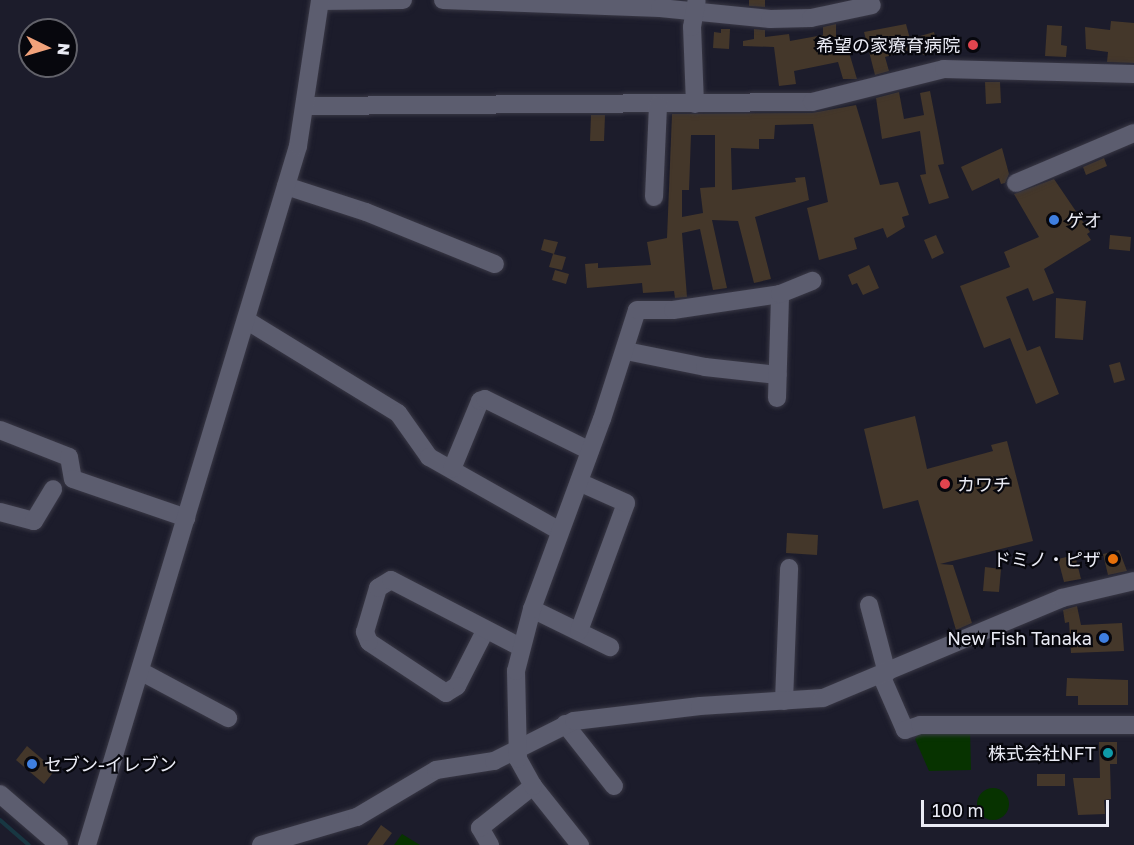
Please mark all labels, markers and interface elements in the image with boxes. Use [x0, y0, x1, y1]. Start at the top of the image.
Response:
north arrow [18, 18, 78, 78]
place label: 希望の家療育病院 [816, 34, 960, 56]
marker: 希望の家療育病院 [964, 36, 982, 54]
text: N [53, 42, 74, 56]
place label: ゲオ [1066, 209, 1102, 231]
marker: ゲオ [1047, 213, 1061, 227]
place label: カワチ [957, 473, 1011, 495]
marker: カワチ [938, 477, 952, 491]
place label: ドミノ・ピザ [993, 548, 1101, 570]
marker: ドミノ・ピザ [1106, 552, 1120, 566]
place label: New Fish Tanaka [947, 627, 1092, 649]
marker: New Fish Tanaka [1097, 631, 1111, 645]
place label: 株式会社NFT [988, 742, 1096, 764]
marker: 株式会社NFT [1101, 746, 1115, 760]
place label: セブン-イレブン [44, 753, 177, 775]
marker: セブン-イレブン [25, 757, 39, 771]
scale bar [924, 788, 1112, 826]
text: 100 m [932, 799, 983, 821]

